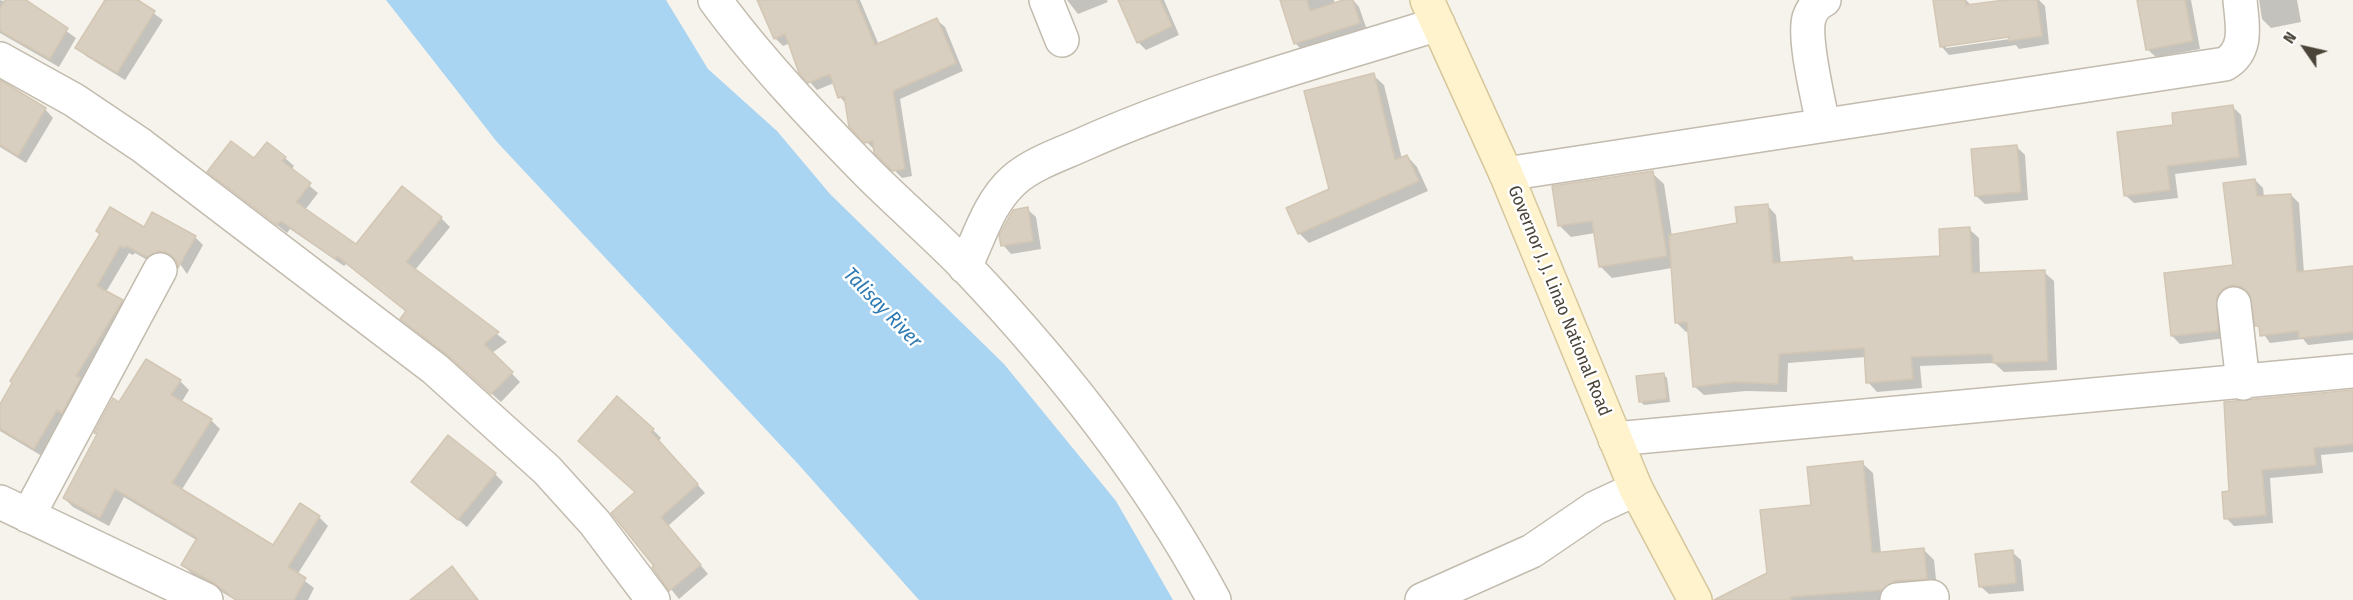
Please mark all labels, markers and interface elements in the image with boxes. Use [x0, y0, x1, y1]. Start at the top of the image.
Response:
north arrow [2275, 18, 2335, 78]
text: N [2279, 28, 2300, 47]
street label: Governor J. J. Linao National Road [1503, 183, 1615, 419]
water label: Talisay River [838, 263, 926, 353]

